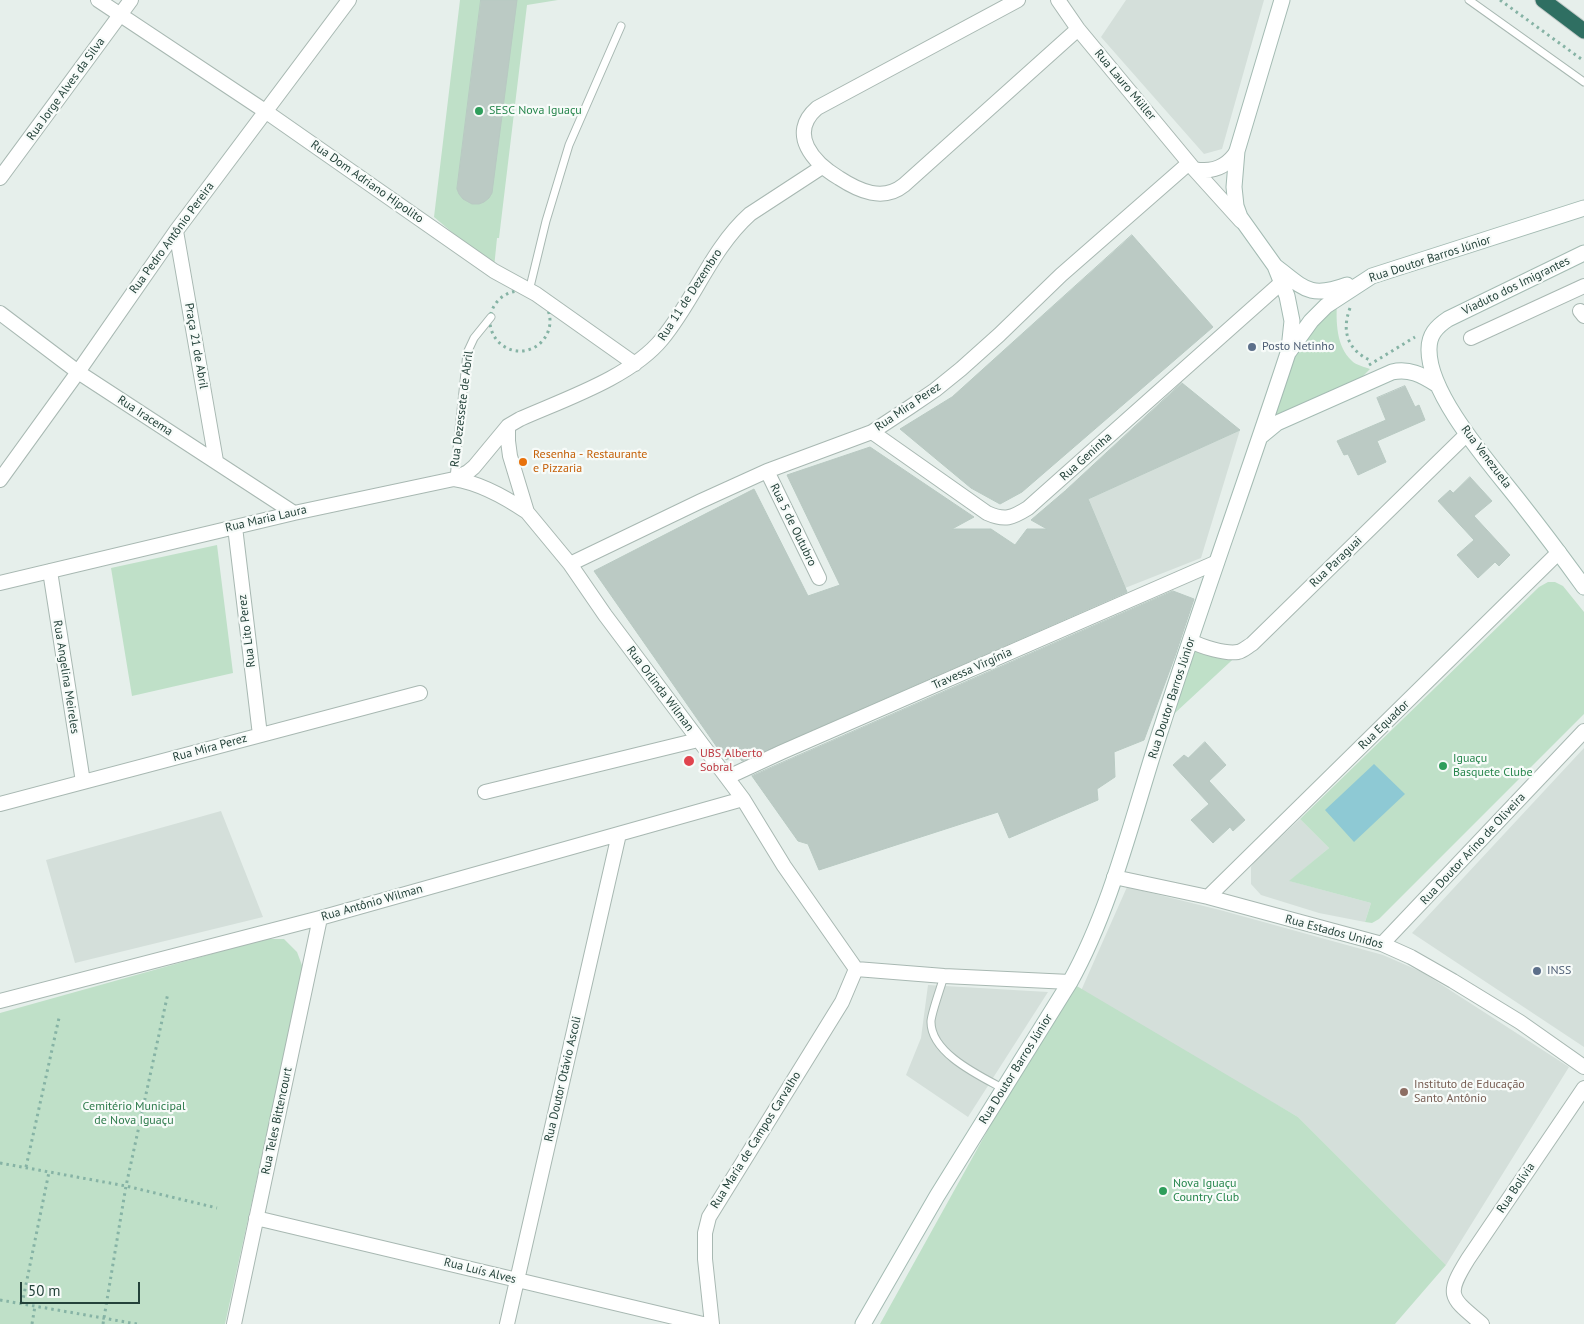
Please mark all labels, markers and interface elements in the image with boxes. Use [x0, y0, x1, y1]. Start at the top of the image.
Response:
street label: Rua Jorge Alves da Silva [24, 35, 108, 143]
street label: Rua Lauro Müller [1091, 47, 1159, 123]
place label: SESC Nova Iguaçu [489, 104, 582, 118]
marker: SESC Nova Iguaçu [473, 105, 485, 117]
street label: Rua Dom Adriano Hipolito [308, 138, 426, 226]
street label: Rua Pedro Antônio Pereira [127, 179, 217, 297]
street label: Rua Doutor Barros Júnior [1367, 233, 1493, 285]
street label: Rua 11 de Dezembro [655, 246, 725, 344]
street label: Viaduto dos Imigrantes [1460, 254, 1572, 318]
street label: Praça 21 de Abril [181, 302, 211, 390]
place label: Posto Netinho [1262, 340, 1334, 354]
marker: Posto Netinho [1246, 341, 1258, 353]
street label: Rua Dezessete de Abril [448, 350, 476, 468]
street label: Rua Mira Perez [872, 380, 944, 434]
street label: Rua Iracema [115, 393, 175, 439]
street label: Rua Venezuela [1458, 423, 1514, 491]
street label: Rua Geninha [1057, 430, 1115, 484]
place label: Resenha - Restaurante e Pizzaria [533, 448, 647, 476]
marker: Resenha - Restaurante e Pizzaria [517, 456, 529, 468]
street label: Rua 5 de Outubro [767, 481, 819, 569]
street label: Rua Maria Laura [224, 503, 308, 535]
street label: Rua Paraguai [1307, 534, 1365, 590]
street label: Rua Lito Perez [235, 594, 259, 668]
street label: Rua Angelina Meireles [50, 619, 82, 735]
street label: Rua Doutor Barros Júnior [1146, 635, 1198, 761]
street label: Rua Orlinda Wilman [623, 644, 697, 734]
street label: Travessa Virgínia [930, 645, 1014, 693]
street label: Rua Equador [1356, 697, 1412, 753]
street label: Rua Mira Perez [171, 731, 249, 765]
place label: UBS Alberto Sobral [700, 747, 762, 775]
place label: Iguaçu Basquete Clube [1453, 752, 1533, 780]
marker: UBS Alberto Sobral [682, 754, 696, 768]
marker: Iguaçu Basquete Clube [1437, 760, 1449, 772]
street label: Rua Doutor Arino de Oliveira [1418, 790, 1528, 908]
street label: Rua Antônio Wilman [320, 882, 424, 924]
street label: Rua Estados Unidos [1283, 912, 1385, 952]
place label: INSS [1547, 964, 1571, 978]
marker: INSS [1531, 965, 1543, 977]
street label: Rua Doutor Barros Júnior [976, 1011, 1056, 1127]
street label: Rua Doutor Otávio Ascoli [542, 1015, 584, 1143]
street label: Rua Teles Bittencourt [259, 1066, 295, 1176]
street label: Rua Maria de Campos Carvalho [708, 1069, 804, 1211]
place label: Instituto de Educação Santo Antônio [1414, 1078, 1525, 1106]
marker: Instituto de Educação Santo Antônio [1398, 1086, 1410, 1098]
park label: Cemitério Municipal de Nova Iguaçu [83, 1100, 185, 1128]
street label: Rua Bolívia [1494, 1160, 1538, 1216]
place label: Nova Iguaçu Country Club [1173, 1177, 1239, 1205]
marker: Nova Iguaçu Country Club [1157, 1185, 1169, 1197]
street label: Rua Luís Alves [442, 1255, 518, 1287]
scale bar [22, 1272, 142, 1304]
text: 50 m [28, 1281, 61, 1300]

